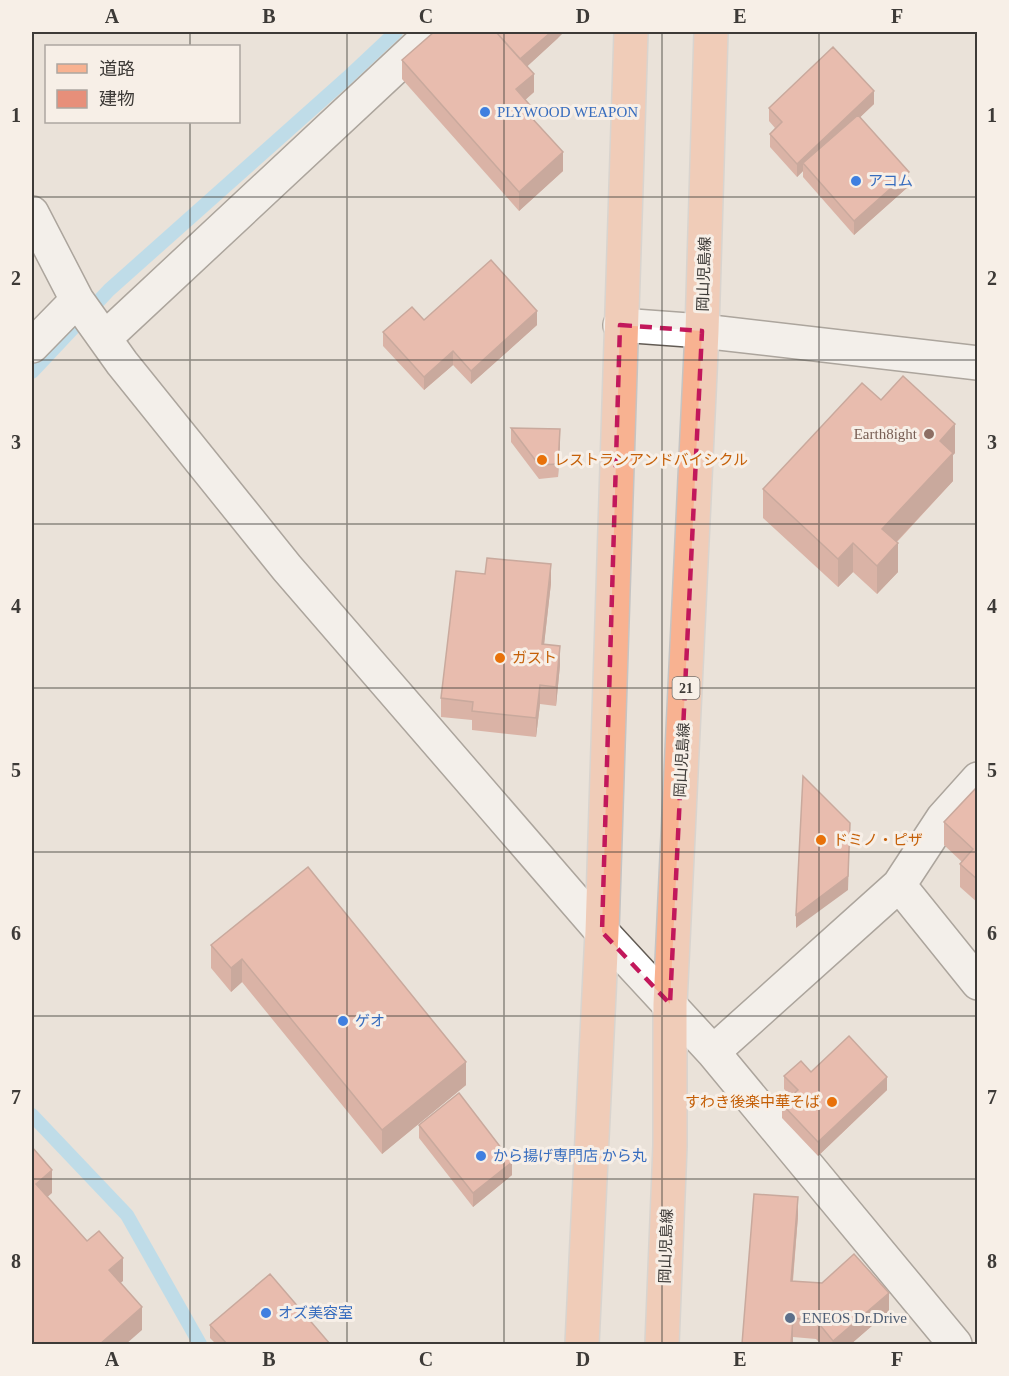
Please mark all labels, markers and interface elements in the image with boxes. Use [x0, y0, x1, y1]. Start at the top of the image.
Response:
text: A [105, 5, 120, 27]
text: B [262, 5, 276, 27]
text: C [419, 5, 433, 27]
text: D [576, 5, 590, 27]
text: E [733, 5, 747, 27]
text: F [891, 5, 903, 27]
legend [45, 45, 240, 123]
text: 道路 [99, 59, 135, 79]
text: 建物 [99, 89, 135, 109]
text: 1 [11, 104, 21, 126]
place label: PLYWOOD WEAPON [497, 104, 638, 120]
text: 1 [987, 104, 997, 126]
marker: PLYWOOD WEAPON [478, 105, 492, 119]
place label: アコム [868, 173, 913, 189]
marker: アコム [849, 174, 863, 188]
street label: 岡山児島線 [695, 236, 713, 312]
text: 2 [11, 267, 21, 289]
text: 2 [987, 267, 997, 289]
place label: Earth8ight [854, 426, 918, 442]
marker: Earth8ight [922, 427, 936, 441]
text: 3 [11, 431, 21, 453]
text: 3 [987, 431, 997, 453]
place label: レストランアンドバイシクル [554, 452, 748, 468]
marker: レストランアンドバイシクル [535, 453, 549, 467]
text: 4 [11, 595, 21, 617]
text: 4 [987, 595, 997, 617]
place label: ガスト [512, 650, 557, 666]
marker: ガスト [493, 651, 507, 665]
road number: 21 [672, 677, 700, 699]
street label: 岡山児島線 [672, 722, 692, 798]
text: 5 [11, 759, 21, 781]
text: 5 [987, 759, 997, 781]
place label: ドミノ・ピザ [833, 832, 923, 848]
marker: ドミノ・ピザ [814, 833, 828, 847]
text: 6 [11, 922, 21, 944]
text: 6 [987, 922, 997, 944]
place label: ゲオ [355, 1013, 385, 1029]
marker: ゲオ [336, 1014, 350, 1028]
text: 7 [11, 1086, 21, 1108]
text: 7 [987, 1086, 997, 1108]
place label: すわき後楽中華そば [685, 1094, 820, 1110]
marker: すわき後楽中華そば [825, 1095, 839, 1109]
place label: から揚げ専門店 から丸 [493, 1148, 647, 1164]
marker: から揚げ専門店 から丸 [474, 1149, 488, 1163]
street label: 岡山児島線 [657, 1208, 675, 1284]
text: 8 [11, 1250, 21, 1272]
text: 8 [987, 1250, 997, 1272]
place label: オズ美容室 [278, 1305, 353, 1321]
marker: オズ美容室 [259, 1306, 273, 1320]
place label: ENEOS Dr.Drive [802, 1310, 907, 1326]
marker: ENEOS Dr.Drive [783, 1311, 797, 1325]
text: A [105, 1348, 120, 1370]
text: B [262, 1348, 276, 1370]
text: C [419, 1348, 433, 1370]
text: D [576, 1348, 590, 1370]
text: E [733, 1348, 747, 1370]
text: F [891, 1348, 903, 1370]

